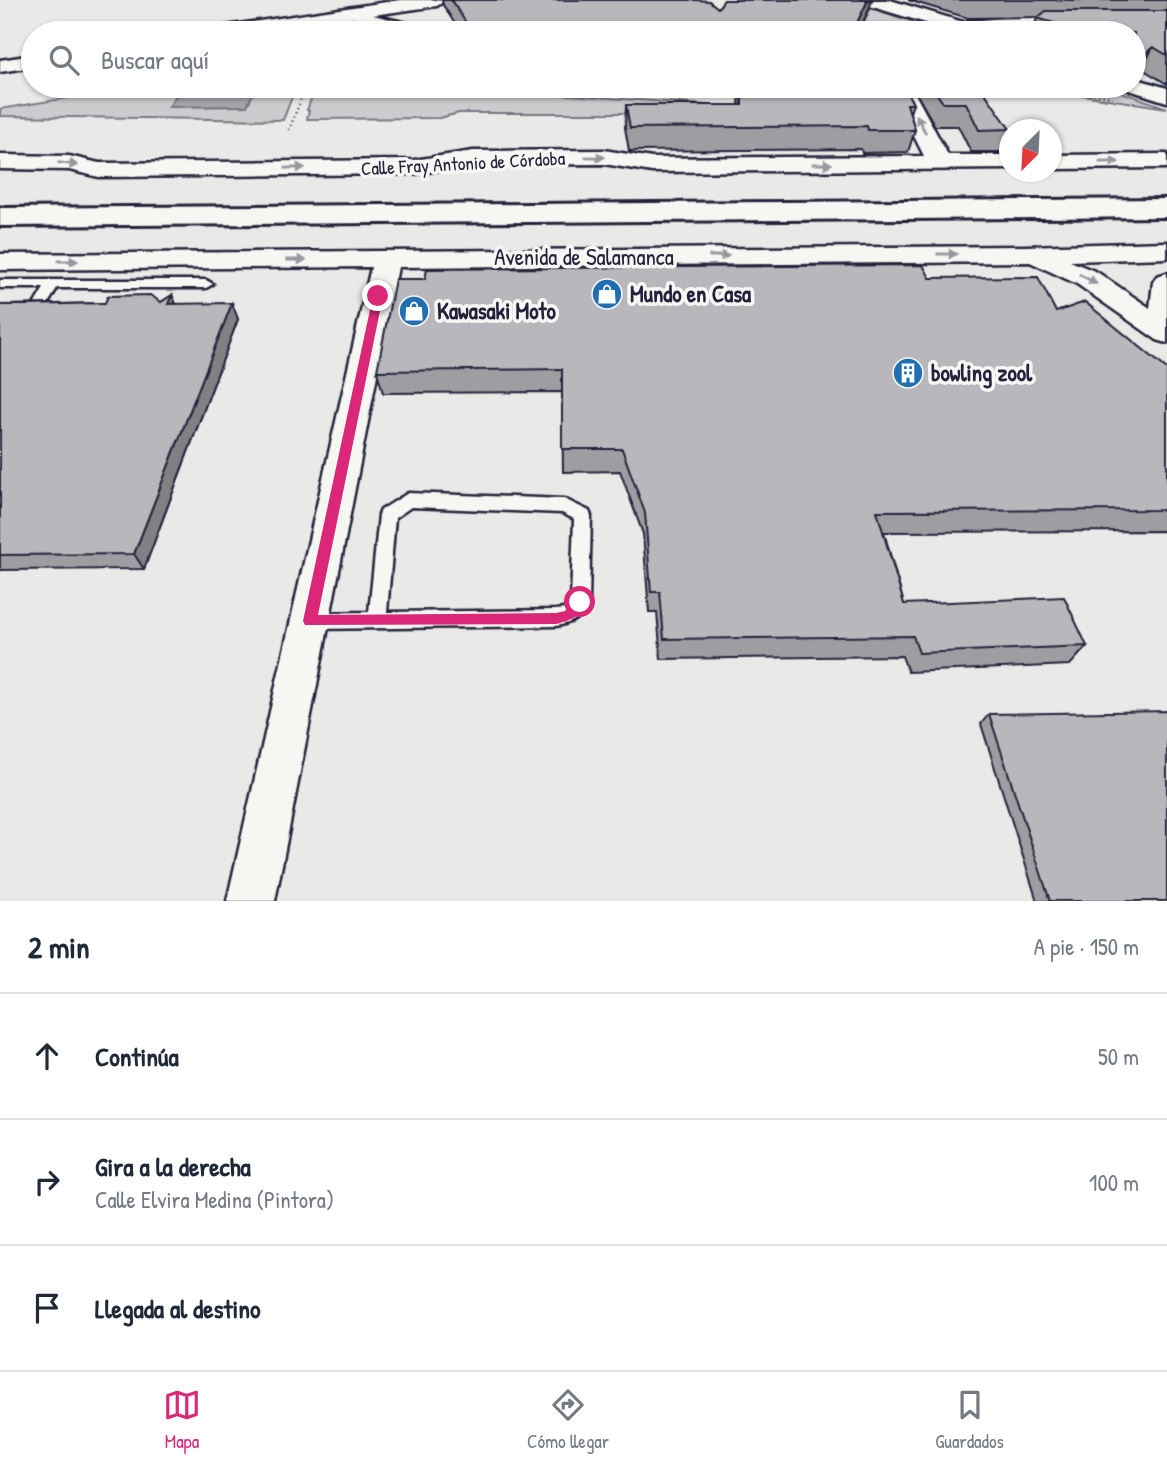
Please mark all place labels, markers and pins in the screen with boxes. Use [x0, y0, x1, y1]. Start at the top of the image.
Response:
shop icon: Mundo en Casa [590, 277, 624, 311]
place label: Mundo en Casa [630, 278, 751, 309]
shop icon: Kawasaki Moto [397, 294, 431, 328]
place label: Kawasaki Moto [437, 295, 556, 326]
building icon: bowling zool [891, 356, 925, 390]
place label: bowling zool [931, 357, 1033, 389]

